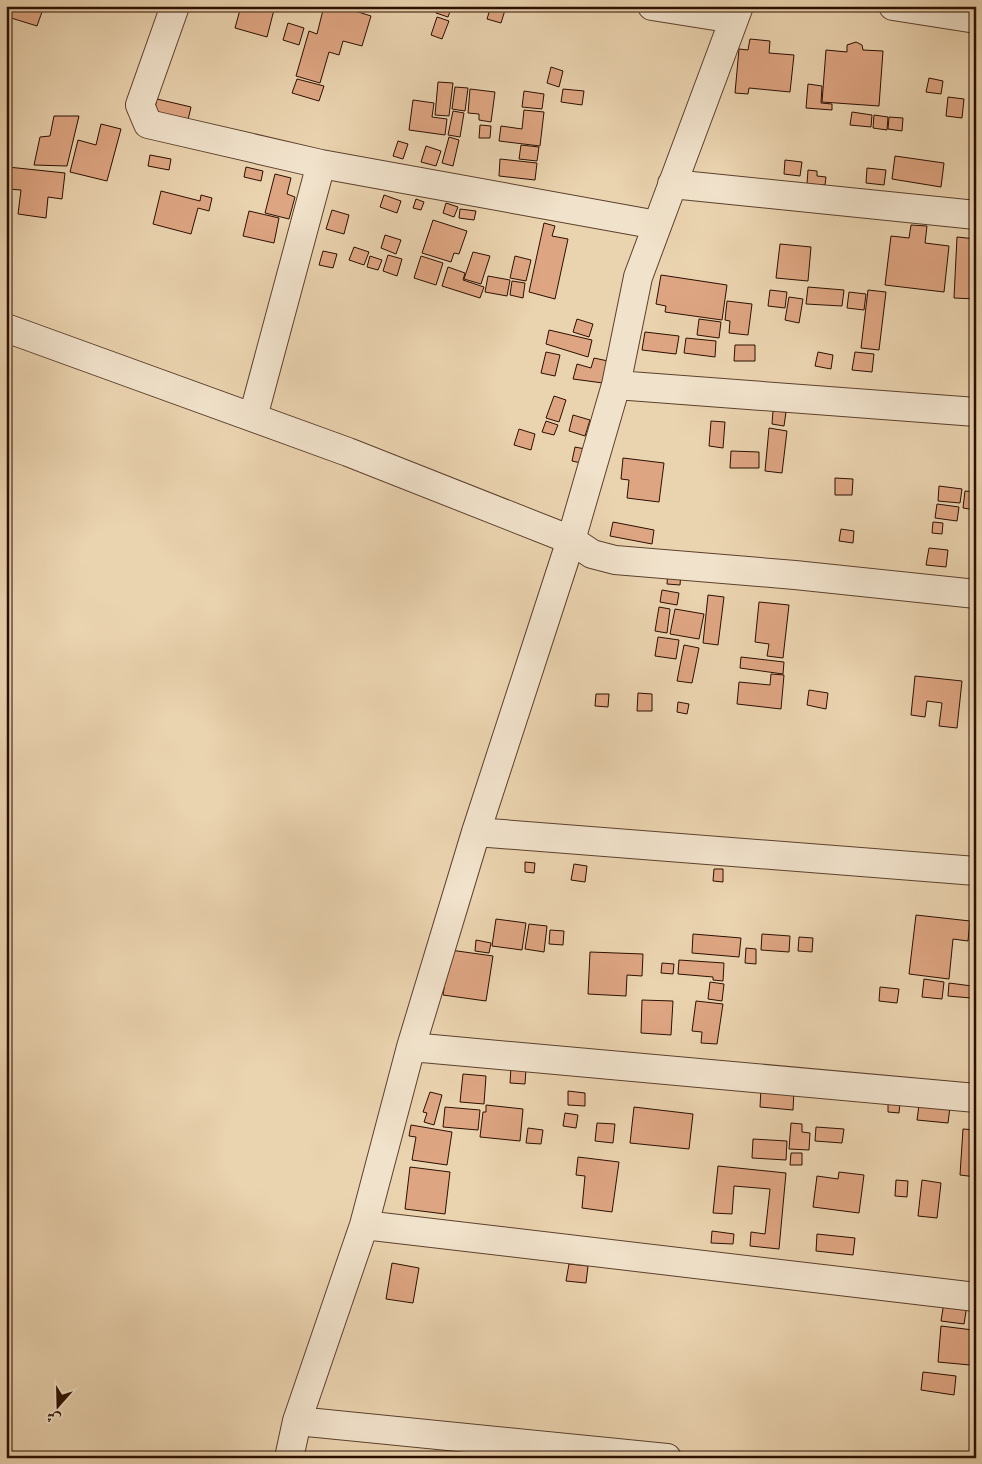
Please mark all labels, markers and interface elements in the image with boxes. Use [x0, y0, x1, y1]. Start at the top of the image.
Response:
north arrow [32, 1382, 82, 1432]
text: ش [44, 1406, 64, 1428]

